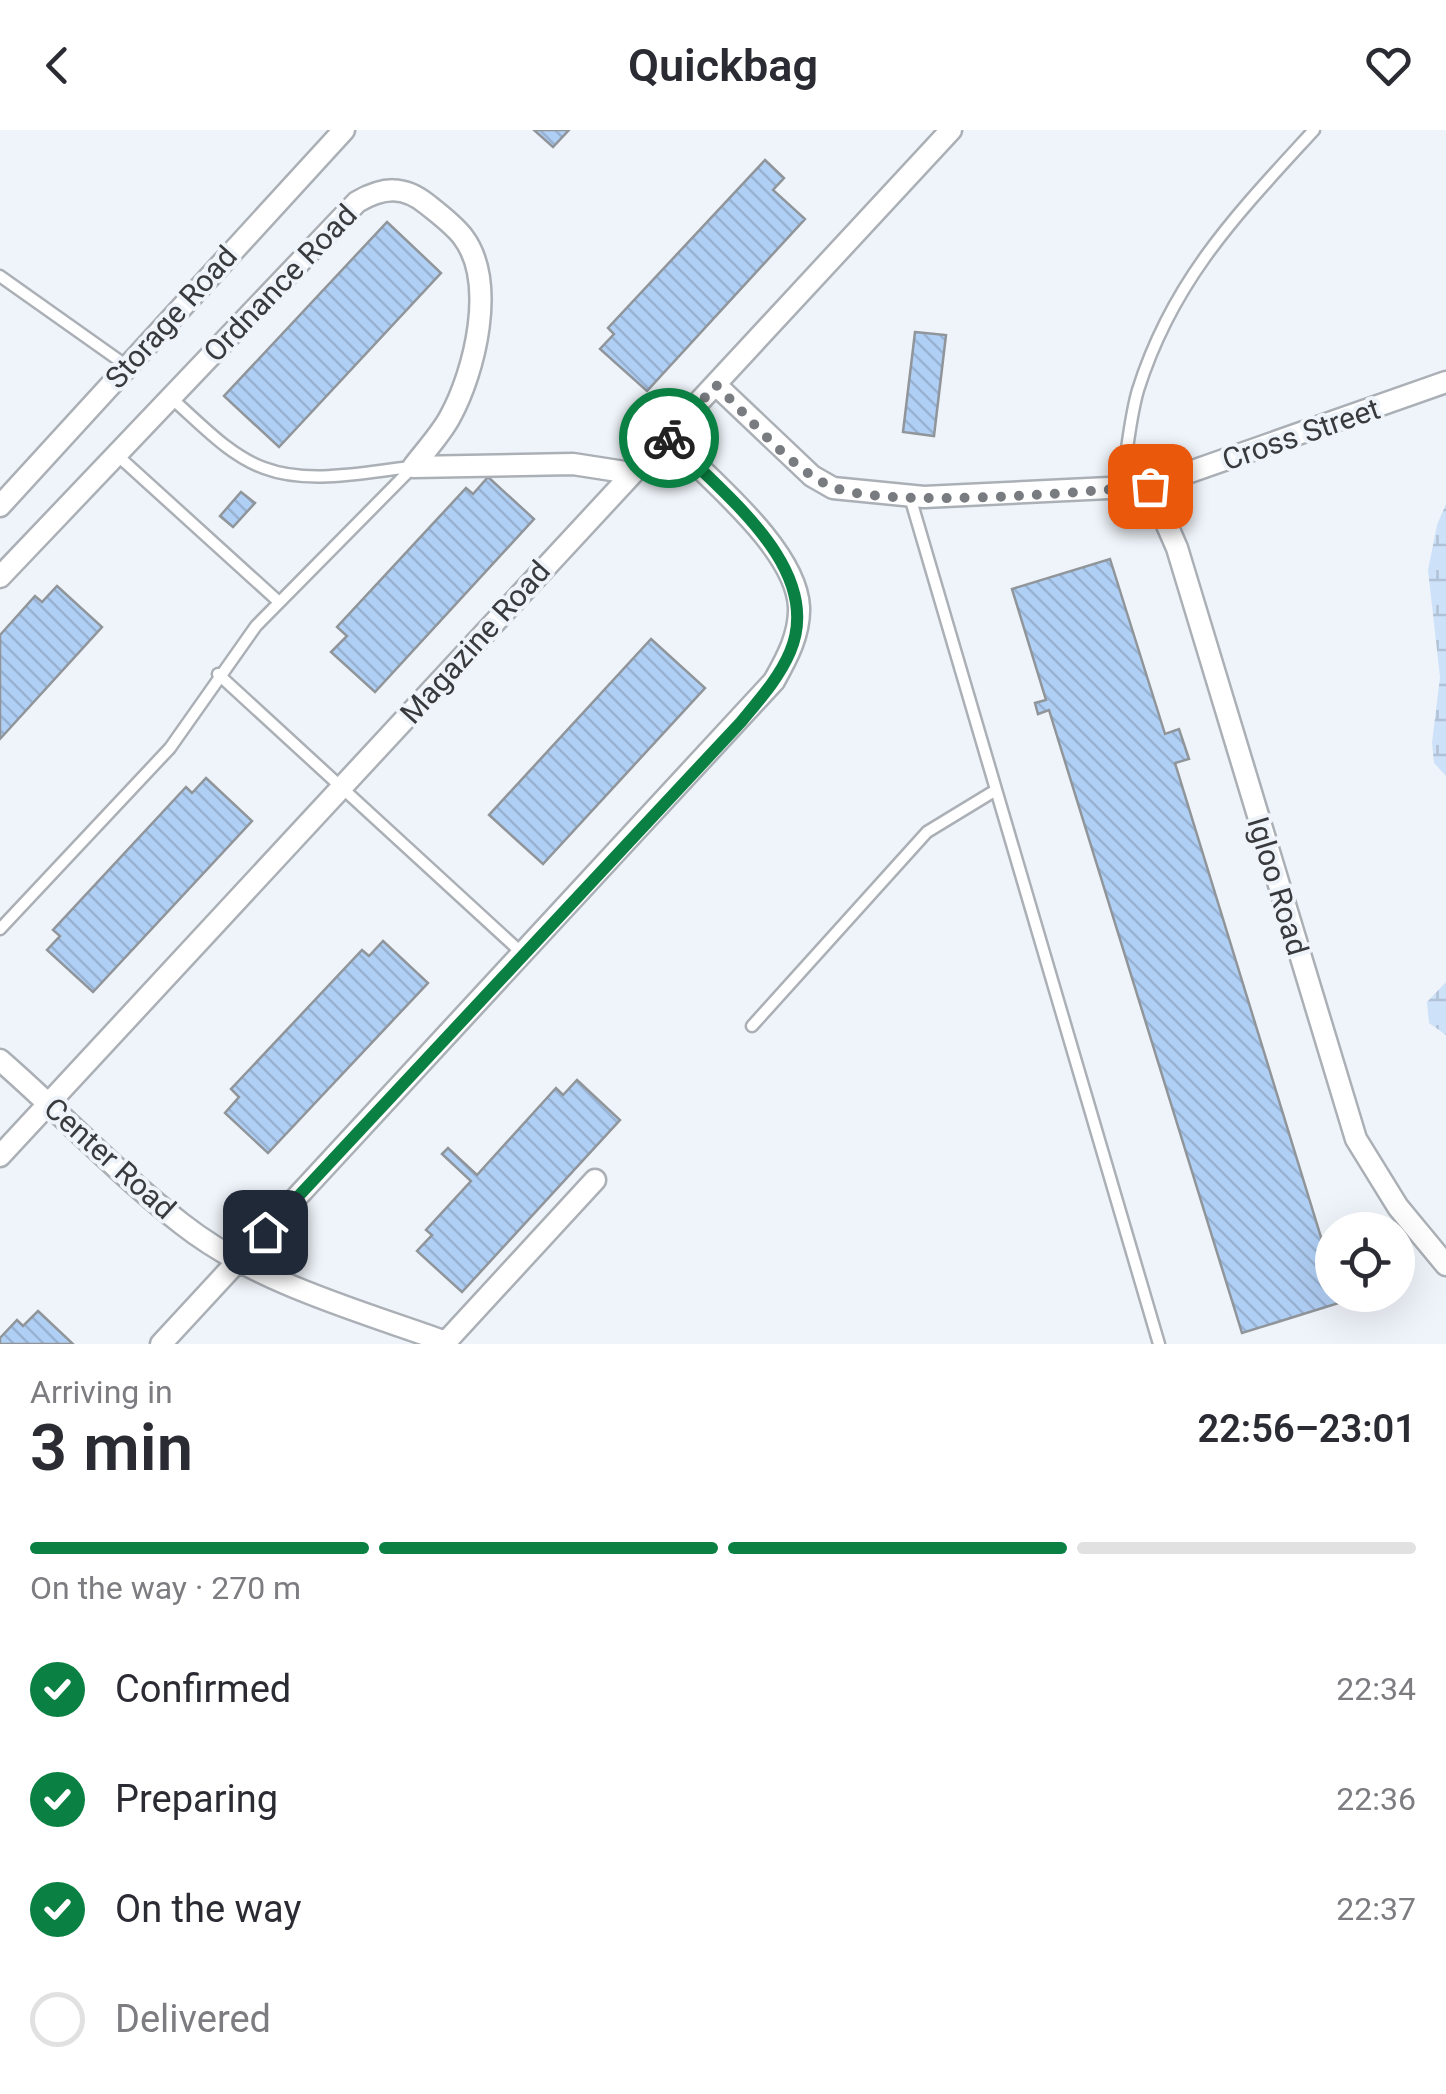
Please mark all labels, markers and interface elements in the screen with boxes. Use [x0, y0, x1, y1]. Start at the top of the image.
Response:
icon: back [30, 38, 85, 93]
icon: heart [1361, 38, 1416, 93]
text: Quickbag [628, 39, 818, 92]
street label: Ordnance Road [196, 197, 364, 369]
street label: Storage Road [98, 239, 244, 395]
courier [619, 388, 719, 488]
street label: Cross Street [1218, 391, 1384, 477]
icon: bike [642, 411, 697, 466]
pin [1108, 444, 1193, 529]
icon: bag [1123, 459, 1178, 514]
street label: Magazine Road [393, 554, 557, 730]
street label: Igloo Road [1240, 813, 1316, 959]
street label: Center Road [37, 1090, 183, 1226]
pin [223, 1190, 308, 1275]
icon: home [238, 1205, 293, 1260]
map controls [1315, 1212, 1415, 1312]
button: locate [1315, 1212, 1415, 1312]
text: Arriving in [30, 1373, 173, 1411]
text: 22:56–23:01 [1197, 1407, 1416, 1451]
text: 3 min [30, 1410, 193, 1486]
text: On the way · 270 m [30, 1569, 301, 1607]
icon: check [30, 1662, 85, 1717]
text: Confirmed [115, 1667, 291, 1711]
text: 22:34 [1336, 1670, 1416, 1708]
icon: check [30, 1772, 85, 1827]
text: Preparing [115, 1777, 278, 1821]
text: 22:36 [1336, 1780, 1416, 1818]
icon: check [30, 1882, 85, 1937]
text: On the way [115, 1887, 301, 1931]
text: 22:37 [1336, 1890, 1416, 1928]
text: Delivered [115, 1997, 271, 2041]

